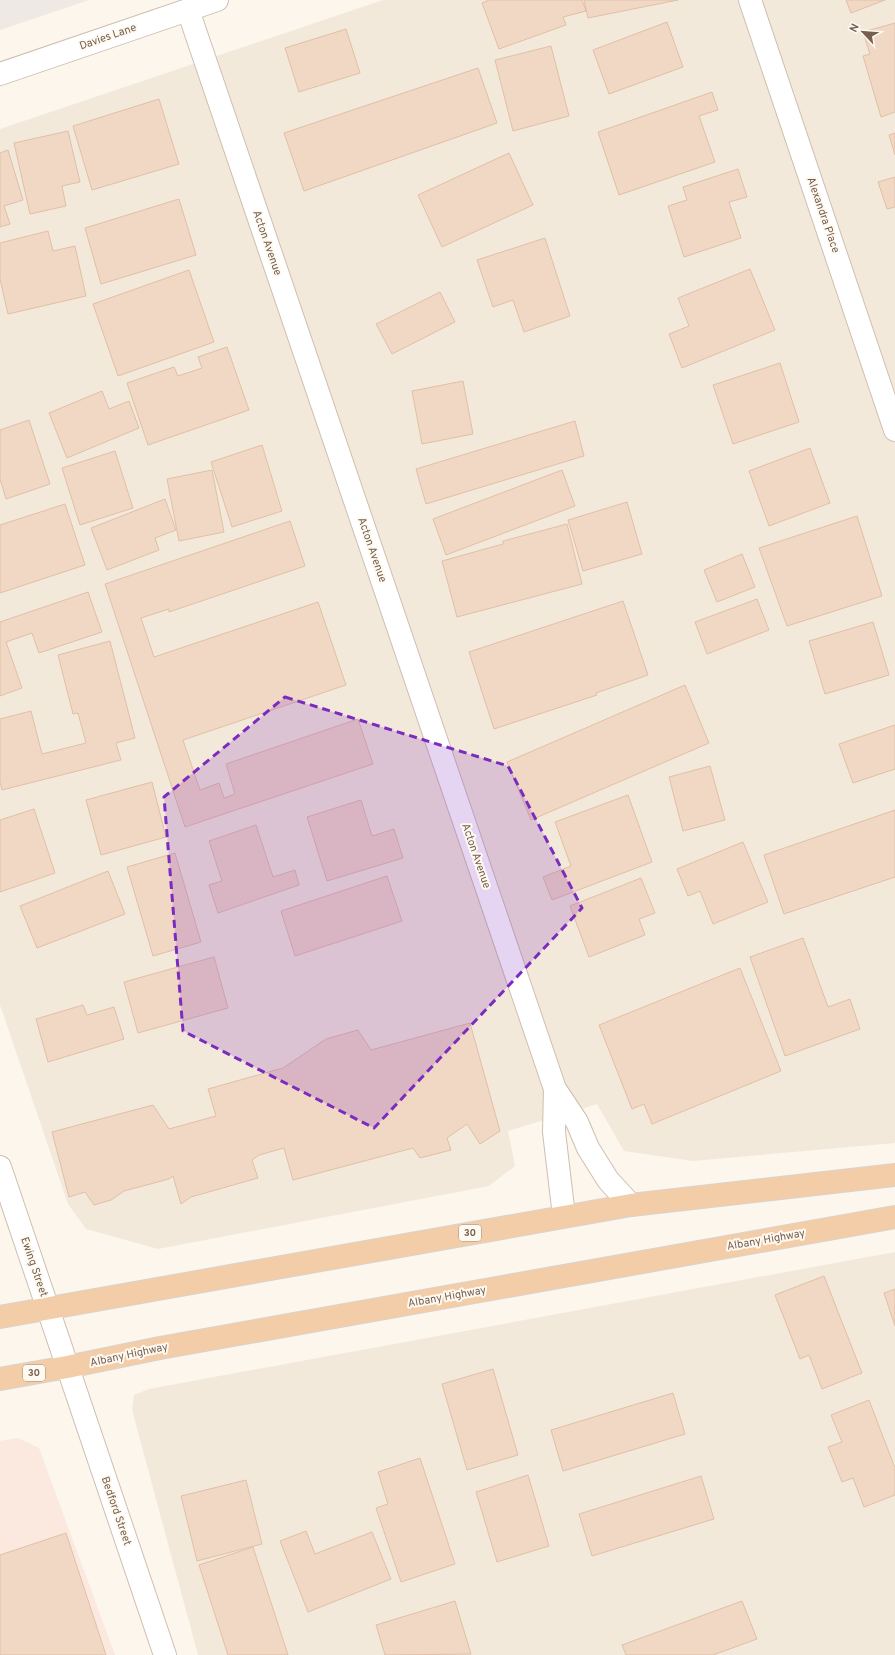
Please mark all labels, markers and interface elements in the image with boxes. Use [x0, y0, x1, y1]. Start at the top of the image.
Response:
north arrow [843, 12, 883, 52]
street label: Davies Lane [78, 21, 138, 53]
text: N [847, 21, 863, 35]
street label: Alexandra Place [803, 175, 843, 255]
street label: Acton Avenue [249, 209, 285, 277]
street label: Acton Avenue [354, 516, 390, 584]
street label: Acton Avenue [458, 822, 494, 890]
road number: 30 [459, 1225, 481, 1241]
street label: Albany Highway [726, 1226, 806, 1254]
street label: Ewing Street [17, 1235, 51, 1299]
street label: Albany Highway [407, 1283, 487, 1311]
street label: Albany Highway [89, 1340, 169, 1370]
road number: 30 [23, 1365, 45, 1381]
street label: Bedford Street [98, 1475, 134, 1547]

